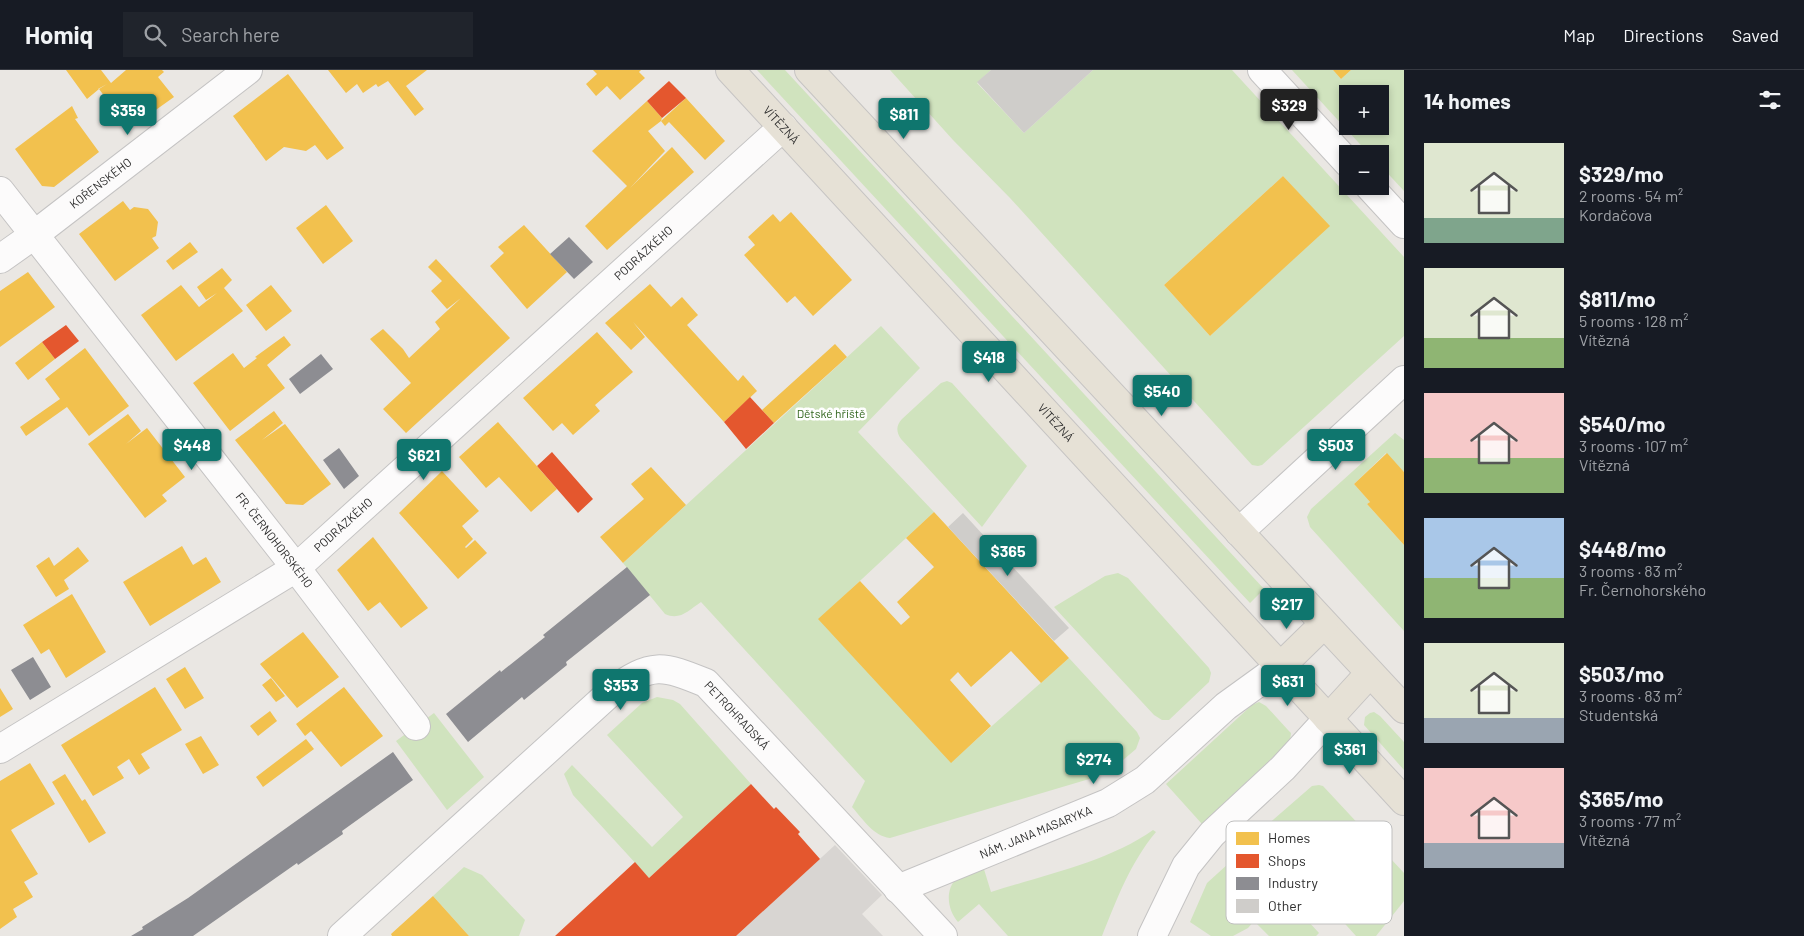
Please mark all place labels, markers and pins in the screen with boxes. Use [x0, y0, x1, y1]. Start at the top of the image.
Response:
pin: $329 [1259, 88, 1319, 131]
pin: $359 [98, 93, 158, 136]
pin: $811 [874, 98, 934, 140]
pin: $418 [959, 340, 1019, 383]
pin: $540 [1132, 374, 1192, 417]
pin: $448 [162, 428, 222, 471]
pin: $503 [1306, 428, 1366, 471]
pin: $621 [394, 438, 454, 481]
pin: $365 [978, 534, 1038, 577]
pin: $217 [1257, 588, 1317, 630]
pin: $631 [1258, 664, 1318, 707]
pin: $353 [591, 668, 651, 711]
pin: $361 [1320, 732, 1380, 775]
pin: $274 [1064, 742, 1124, 785]

